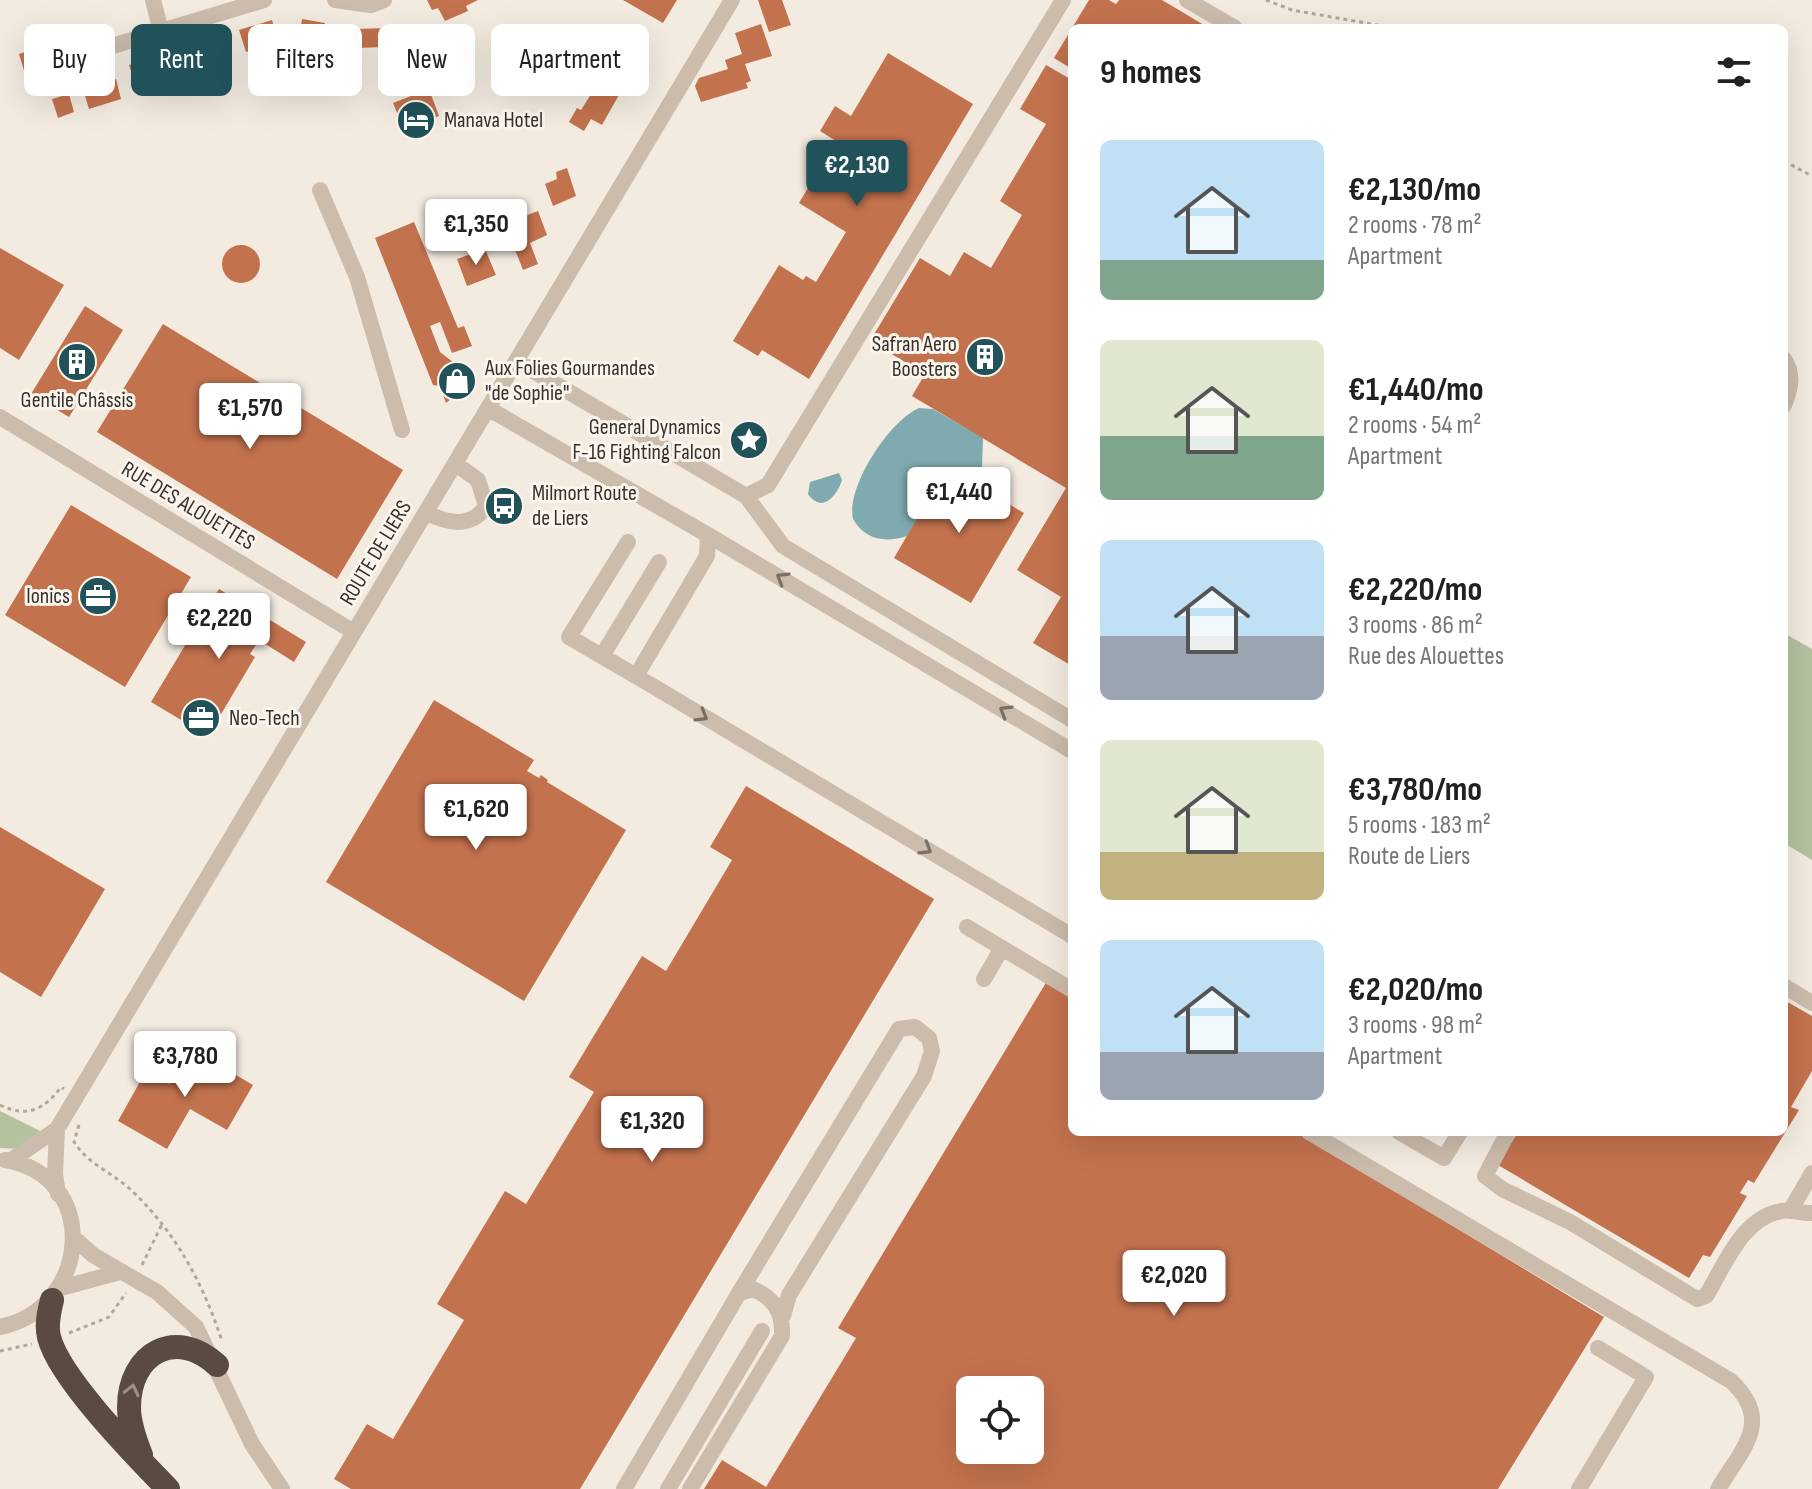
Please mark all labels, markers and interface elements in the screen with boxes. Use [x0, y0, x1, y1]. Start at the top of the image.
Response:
chip: Buy [24, 24, 115, 96]
chip: Rent [131, 24, 232, 96]
chip: Filters [248, 24, 362, 96]
chip: New [378, 24, 475, 96]
chip: Apartment [491, 24, 649, 96]
icon: filters [1712, 50, 1756, 94]
text: 9 homes [1100, 52, 1201, 93]
hotel icon: Manava Hotel [395, 99, 437, 141]
place label: Manava Hotel [444, 107, 543, 134]
pin: €2,130 [792, 140, 922, 208]
text: €2,130 [824, 150, 890, 181]
text: €2,130/mo [1348, 169, 1481, 210]
icon: home [1164, 172, 1260, 268]
pin: €1,350 [411, 199, 541, 267]
text: €1,350 [443, 209, 509, 240]
text: 2 rooms · 78 m² [1348, 210, 1482, 241]
text: Apartment [1348, 241, 1442, 272]
place label: Safran Aero Boosters [872, 331, 957, 383]
building icon: Safran Aero Boosters [964, 336, 1006, 378]
building icon: Gentile Châssis [56, 341, 98, 383]
place label: Aux Folies Gourmandes "de Sophie" [484, 355, 655, 407]
shop icon: Aux Folies Gourmandes "de Sophie" [436, 360, 478, 402]
text: €1,440/mo [1348, 369, 1484, 410]
icon: home [1164, 372, 1260, 468]
pin: €1,570 [185, 383, 315, 451]
place label: Gentile Châssis [21, 387, 133, 414]
text: €1,570 [217, 393, 283, 424]
text: 2 rooms · 54 m² [1348, 410, 1481, 441]
place label: General Dynamics F-16 Fighting Falcon [572, 414, 721, 466]
place icon: General Dynamics F-16 Fighting Falcon [728, 419, 770, 461]
text: Apartment [1348, 441, 1442, 472]
street label: RUE DES ALOUETTES [116, 456, 260, 556]
pin: €1,440 [894, 467, 1024, 535]
text: €1,440 [925, 477, 993, 508]
place label: Milmort Route de Liers [532, 480, 637, 532]
bus stop icon: Milmort Route de Liers [483, 485, 525, 527]
street label: ROUTE DE LIERS [334, 496, 418, 610]
text: €2,220/mo [1348, 569, 1482, 610]
one-way arrow [776, 572, 791, 588]
icon: home [1164, 572, 1260, 668]
office icon: Ionics [77, 575, 119, 617]
place label: Ionics [26, 583, 70, 610]
pin: €2,220 [154, 593, 284, 661]
text: €2,220 [186, 603, 252, 634]
text: 3 rooms · 86 m² [1348, 610, 1483, 641]
text: Rue des Alouettes [1348, 641, 1504, 672]
office icon: Neo-Tech [180, 697, 222, 739]
place label: Neo-Tech [229, 705, 300, 732]
one-way arrow [999, 705, 1014, 721]
one-way arrow [693, 707, 708, 722]
text: €3,780/mo [1348, 769, 1482, 810]
icon: home [1164, 772, 1260, 868]
pin: €1,620 [411, 784, 541, 852]
text: €1,620 [443, 794, 509, 825]
text: 5 rooms · 183 m² [1348, 810, 1491, 841]
one-way arrow [917, 840, 932, 855]
text: Route de Liers [1348, 841, 1470, 872]
text: €2,020/mo [1348, 969, 1483, 1010]
icon: home [1164, 972, 1260, 1068]
text: 3 rooms · 98 m² [1348, 1010, 1483, 1041]
pin: €3,780 [120, 1031, 250, 1099]
text: €3,780 [152, 1041, 218, 1072]
text: Apartment [1348, 1041, 1442, 1072]
pin: €1,320 [587, 1096, 717, 1164]
text: €1,320 [619, 1106, 685, 1137]
pin: €2,020 [1109, 1250, 1239, 1318]
text: €2,020 [1141, 1260, 1208, 1291]
map controls [956, 1376, 1044, 1464]
button: locate [956, 1376, 1044, 1464]
one-way arrow [123, 1384, 140, 1398]

